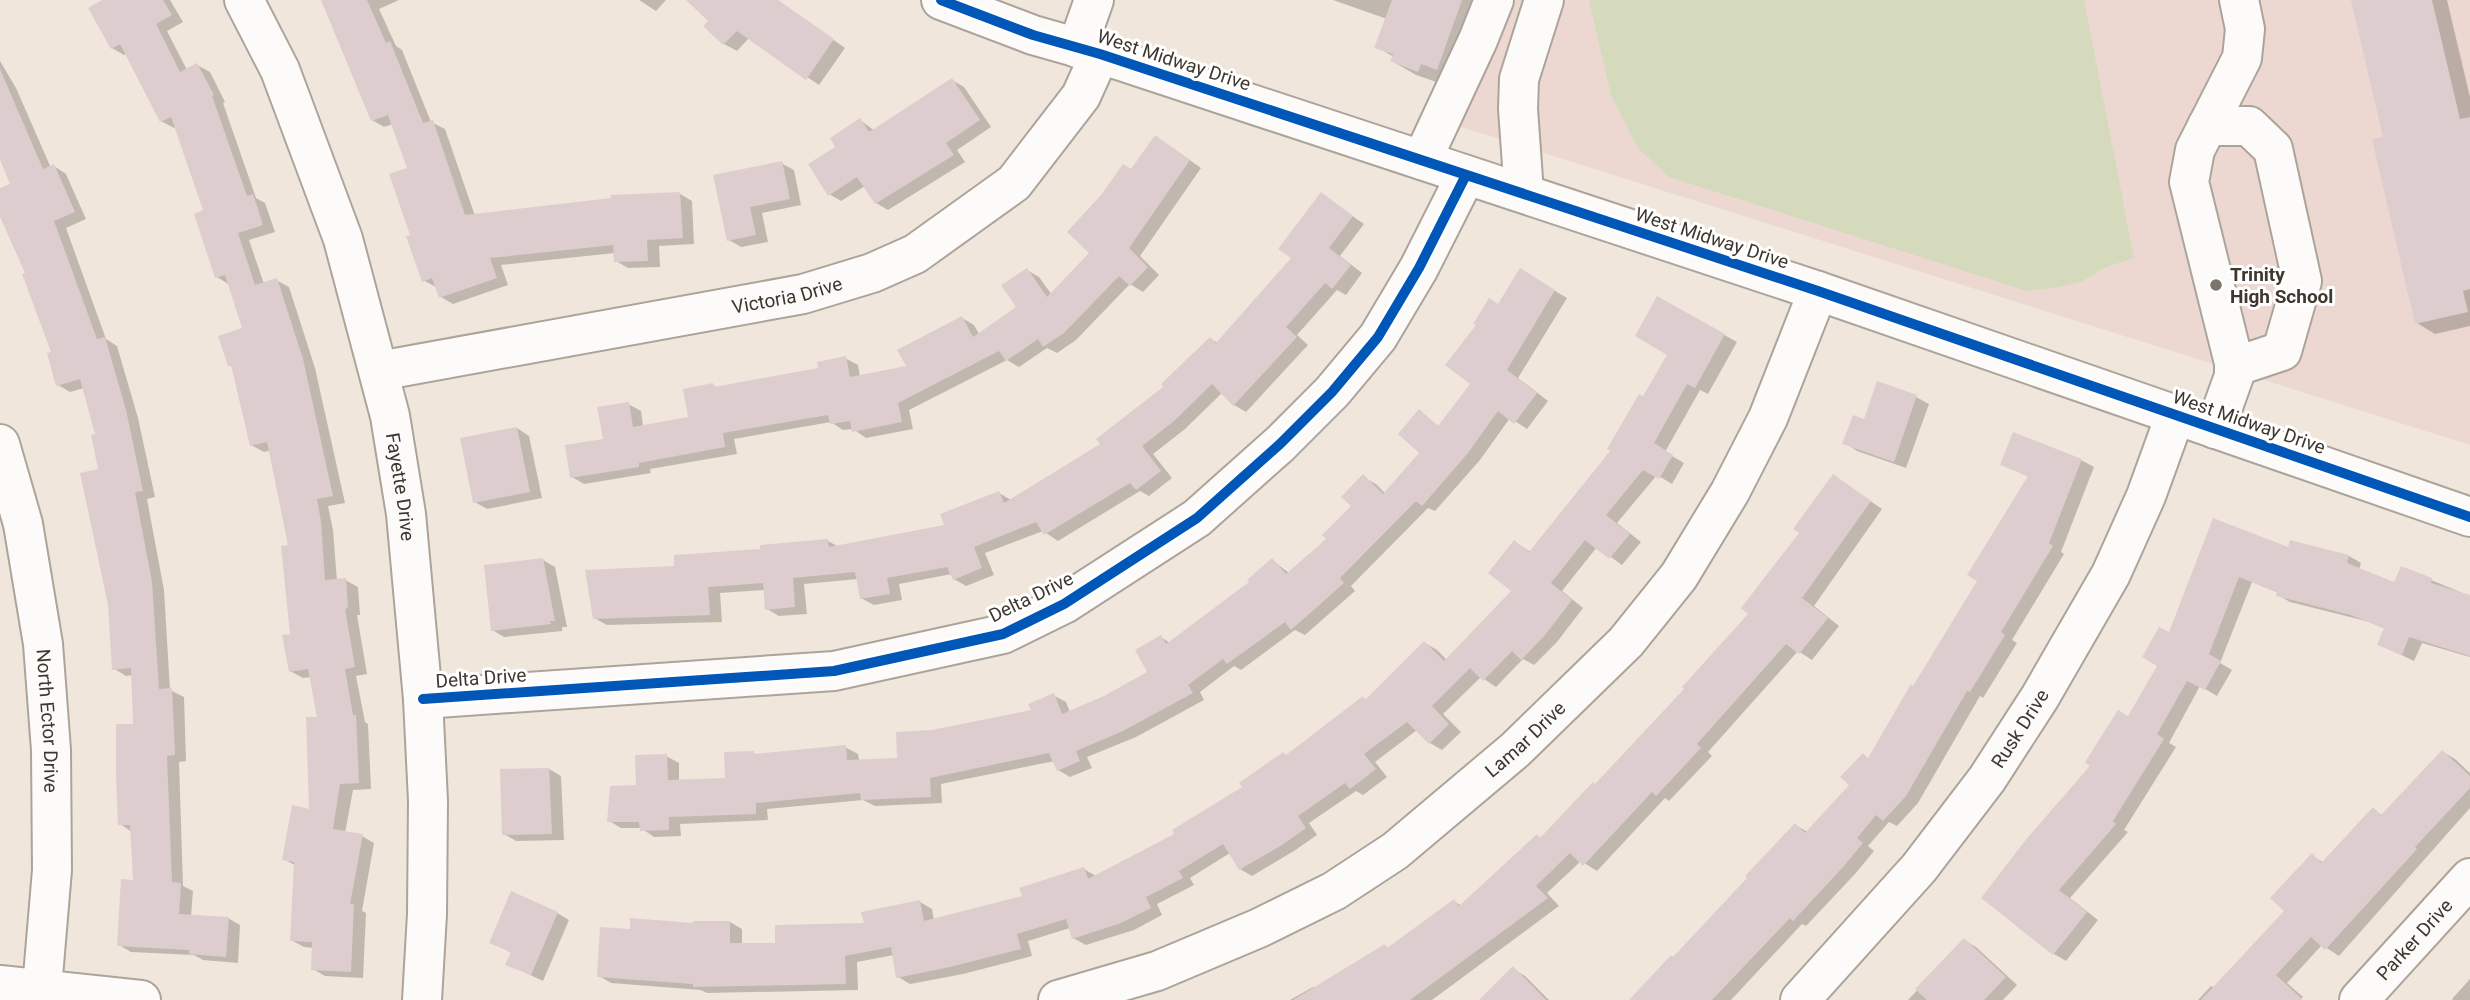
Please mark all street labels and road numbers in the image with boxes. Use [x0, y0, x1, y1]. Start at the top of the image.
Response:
street label: West Midway Drive [1094, 24, 1254, 96]
street label: West Midway Drive [1632, 202, 1792, 274]
street label: Victoria Drive [730, 271, 845, 318]
street label: West Midway Drive [2170, 385, 2328, 459]
street label: Fayette Drive [381, 431, 420, 542]
street label: Delta Drive [985, 567, 1077, 627]
street label: North Ector Drive [32, 648, 63, 793]
street label: Delta Drive [435, 663, 527, 693]
street label: Rusk Drive [1986, 685, 2054, 772]
street label: Lamar Drive [1480, 696, 1570, 782]
street label: Parker Drive [2371, 894, 2457, 985]

